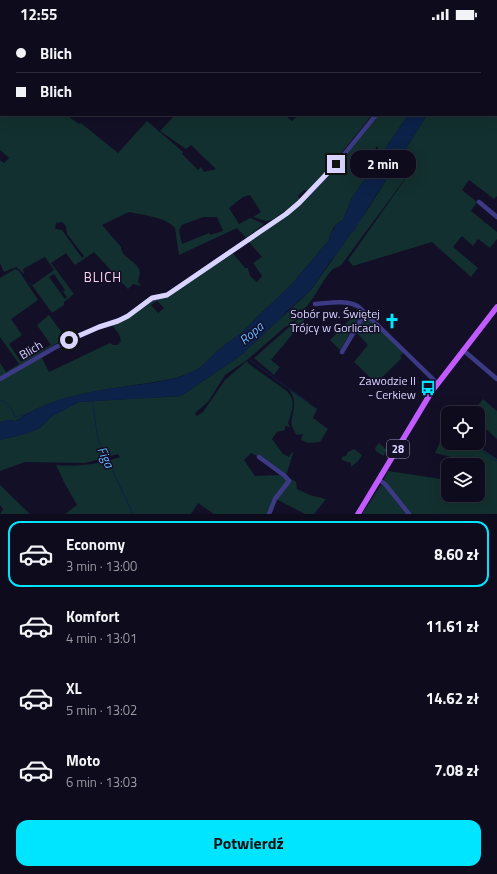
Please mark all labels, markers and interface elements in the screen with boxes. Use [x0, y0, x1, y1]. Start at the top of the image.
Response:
text: 12:55 [20, 3, 57, 26]
text: Blich [40, 42, 72, 65]
text: Blich [40, 80, 72, 103]
callout: 2 min [350, 150, 416, 178]
text: 2 min [367, 154, 399, 174]
route end [327, 155, 345, 173]
district label: BLICH [84, 267, 122, 287]
place label: Sobór pw. Świętej Trójcy w Gorlicach [290, 304, 380, 337]
church icon: Sobór pw. Świętej Trójcy w Gorlicach [383, 312, 401, 330]
water label: Ropa [234, 316, 269, 349]
route start [60, 331, 78, 349]
street label: Blich [15, 335, 46, 364]
place label: Zawodzie II - Cerkiew [359, 371, 416, 404]
bus stop icon: Zawodzie II - Cerkiew [419, 379, 437, 397]
map controls [441, 406, 485, 502]
button: locate [441, 406, 485, 450]
road number: 28 [387, 440, 409, 458]
water label: Figa [92, 443, 120, 472]
button: layers [441, 458, 485, 502]
text: Economy [66, 533, 125, 556]
icon: car [18, 536, 54, 572]
text: 8.60 zł [434, 543, 479, 566]
text: 3 min · 13:00 [66, 556, 137, 576]
text: Komfort [66, 605, 120, 628]
icon: car [18, 608, 54, 644]
text: 11.61 zł [426, 615, 479, 638]
text: 4 min · 13:01 [66, 628, 137, 648]
text: XL [66, 677, 82, 700]
icon: car [18, 680, 54, 716]
text: 14.62 zł [426, 687, 479, 710]
text: 5 min · 13:02 [66, 700, 137, 720]
text: Moto [66, 749, 100, 772]
icon: car [18, 752, 54, 788]
text: 7.08 zł [434, 759, 479, 782]
text: 6 min · 13:03 [66, 772, 137, 792]
button: Potwierdź [16, 820, 481, 866]

